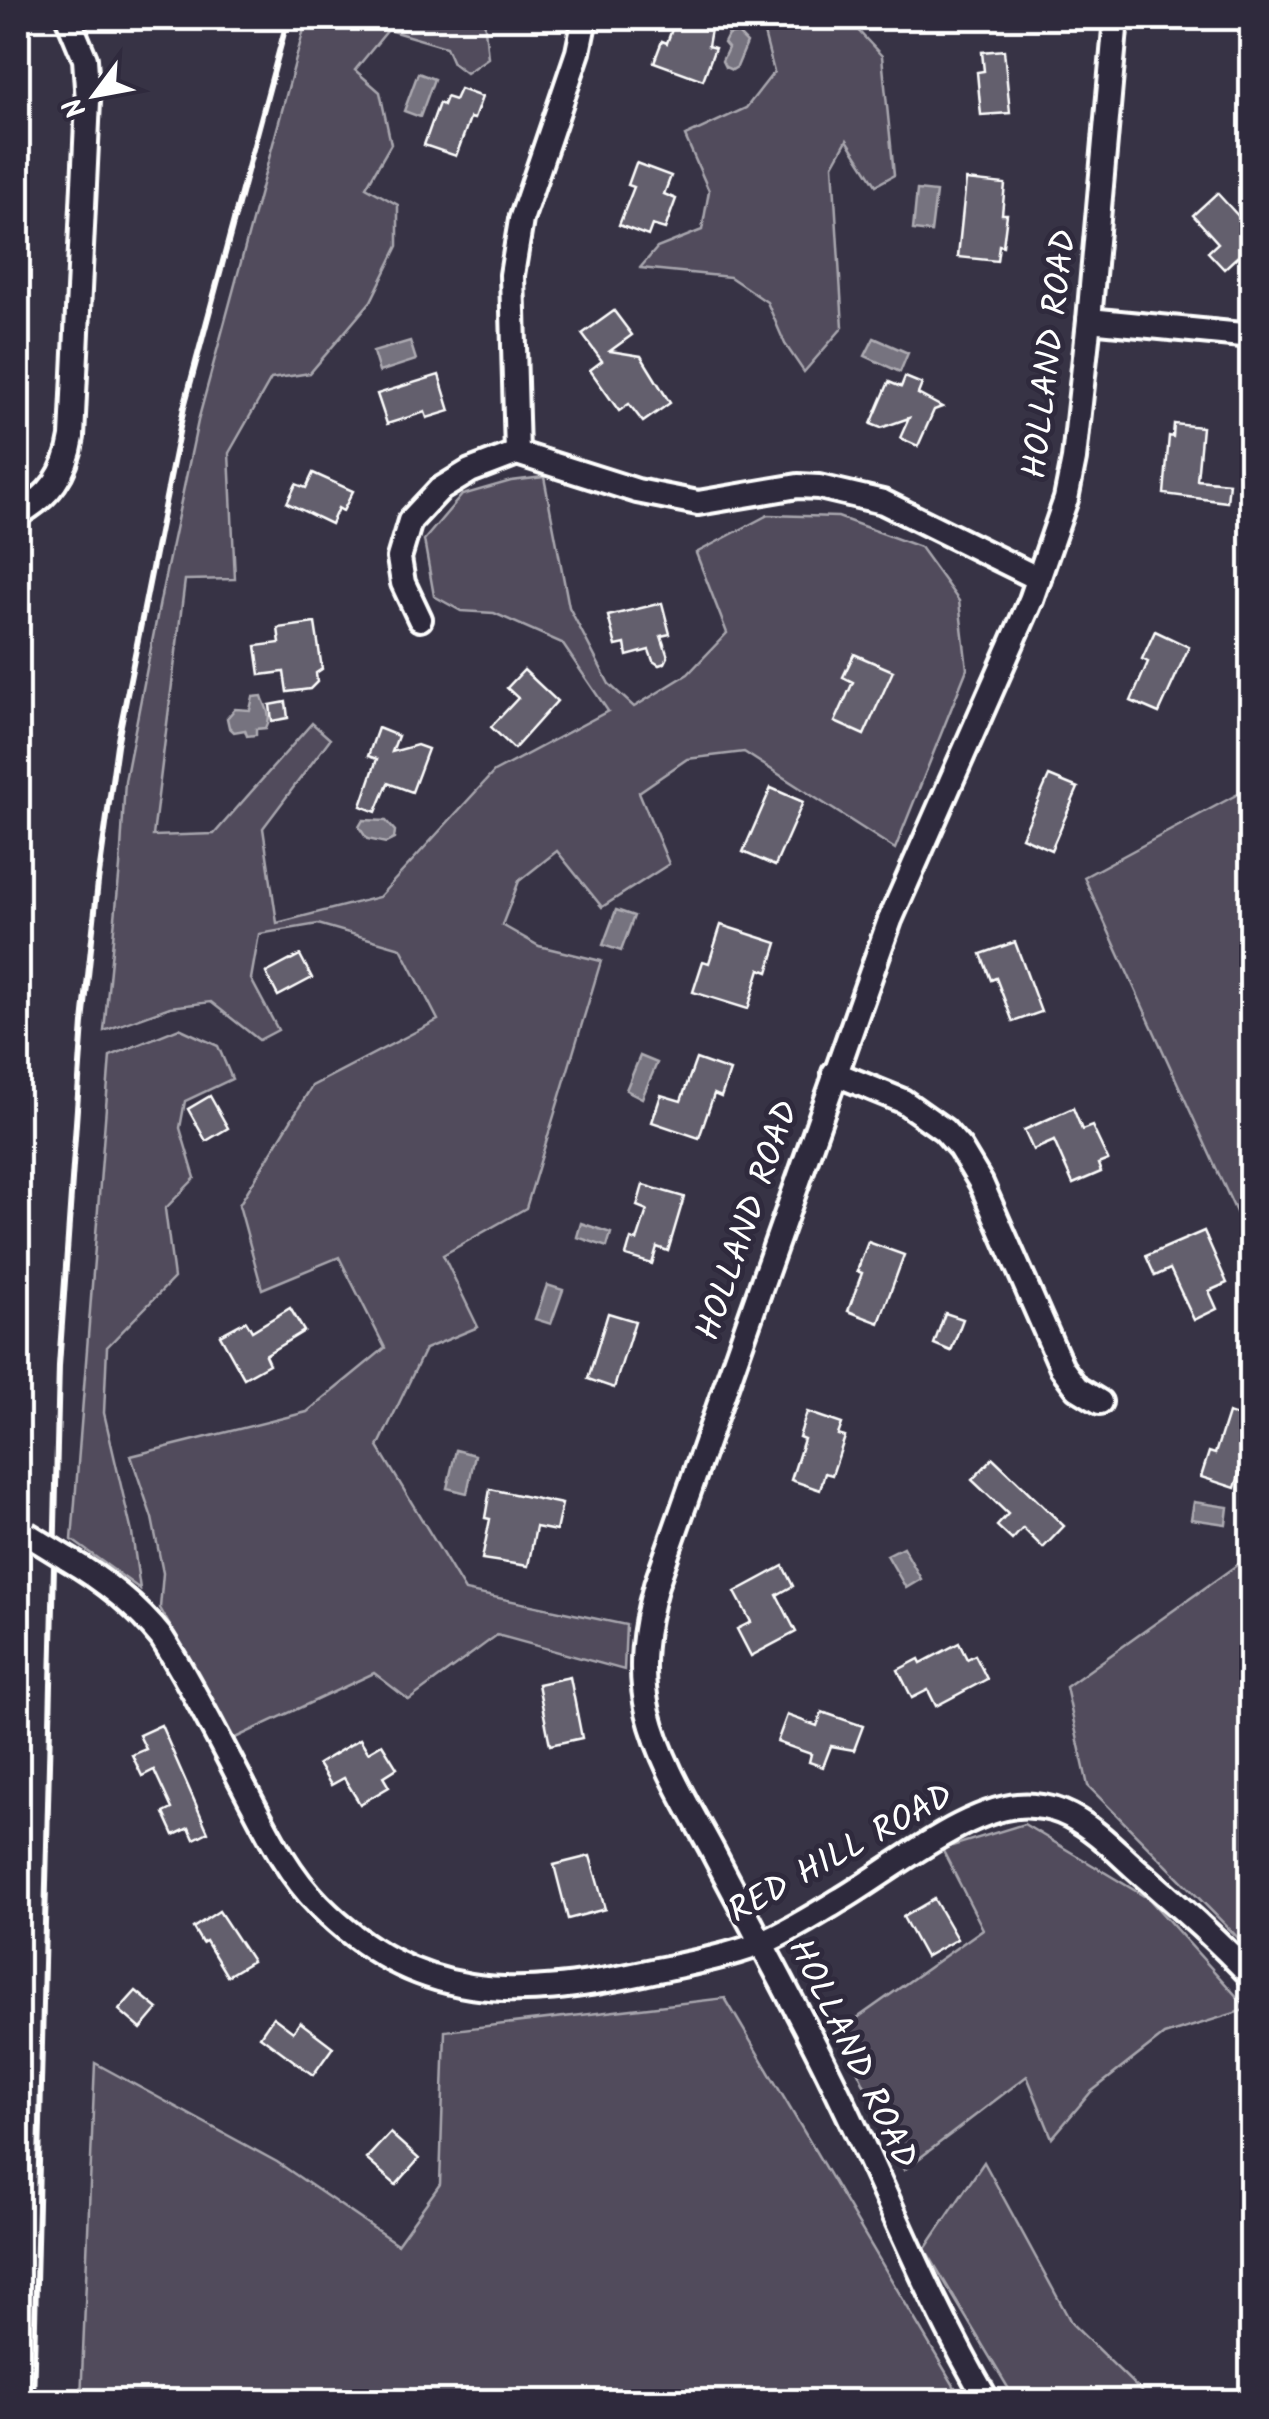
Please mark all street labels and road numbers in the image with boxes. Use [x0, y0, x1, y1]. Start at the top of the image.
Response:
street label: HOLLAND ROAD [1008, 227, 1094, 482]
street label: HOLLAND ROAD [682, 1093, 816, 1349]
street label: RED HILL ROAD [719, 1770, 964, 1940]
street label: HOLLAND ROAD [771, 1929, 931, 2179]

